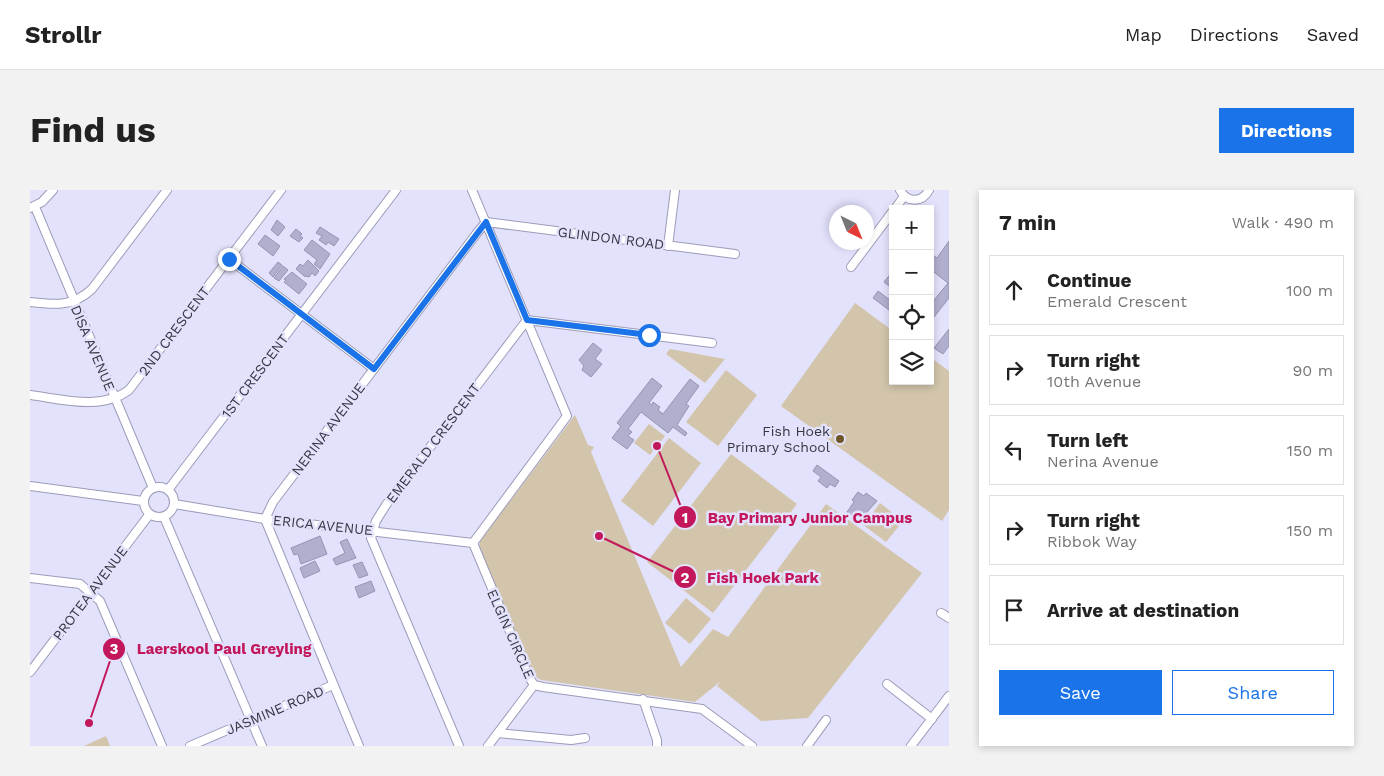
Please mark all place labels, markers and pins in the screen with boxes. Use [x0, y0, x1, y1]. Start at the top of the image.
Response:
place label: Fish Hoek Primary School [727, 423, 831, 455]
marker: Fish Hoek Primary School [834, 433, 846, 445]
callout: Bay Primary Junior Campus [672, 502, 923, 532]
callout: Fish Hoek Park [672, 562, 829, 592]
callout: Laerskool Paul Greyling [101, 634, 321, 664]

